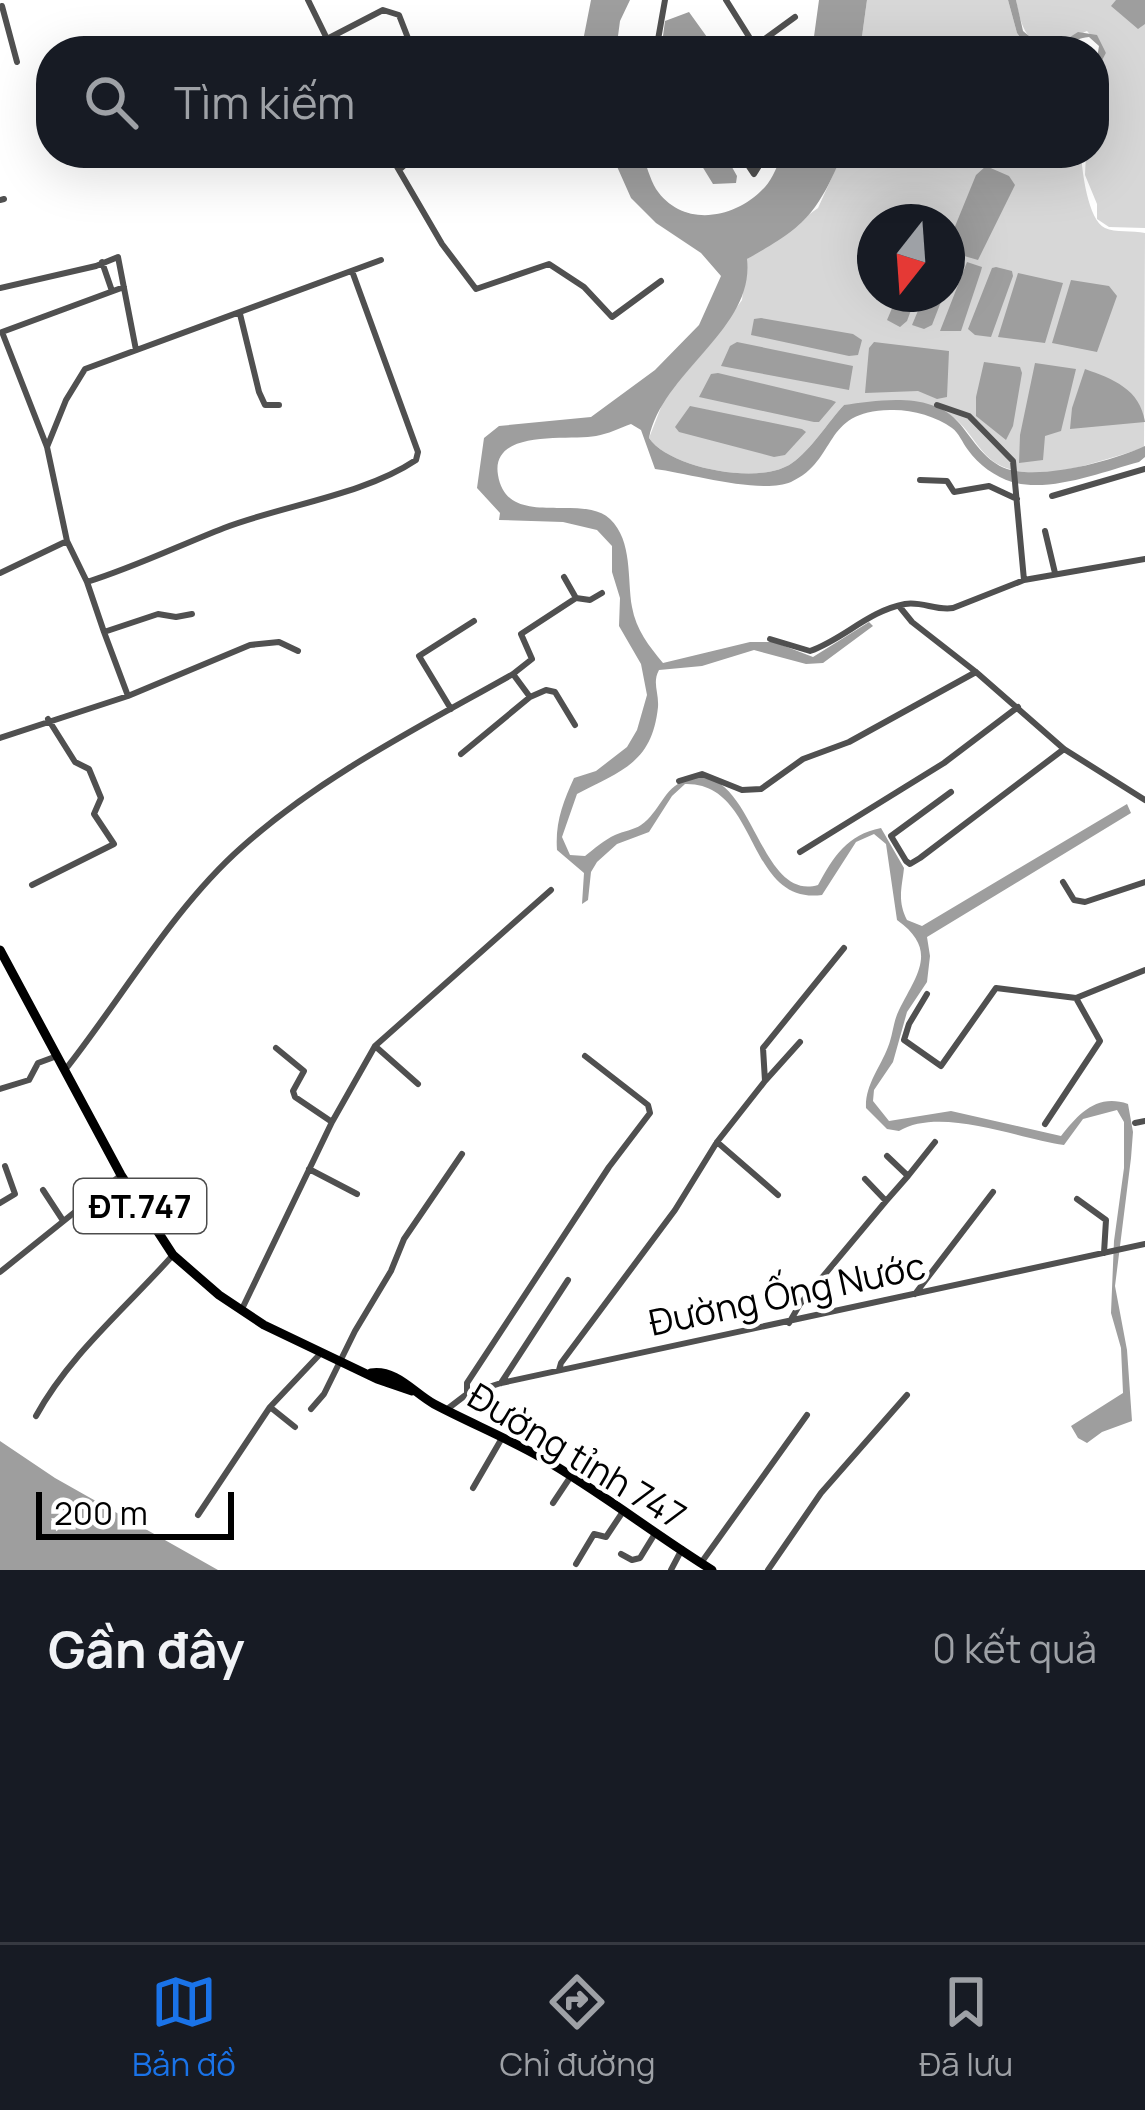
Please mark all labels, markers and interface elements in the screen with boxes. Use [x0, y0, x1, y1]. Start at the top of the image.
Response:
search box [36, 36, 1109, 168]
icon: search [78, 69, 144, 135]
text: Tìm kiếm [174, 71, 355, 133]
north arrow [857, 204, 965, 312]
road number: ĐT.747 [74, 1179, 206, 1233]
street label: Đường Ống Nước [644, 1239, 929, 1347]
street label: Đường tỉnh 747 [459, 1371, 695, 1540]
scale bar [36, 1486, 234, 1539]
text: 200 m [54, 1490, 148, 1535]
text: Gần đây [48, 1614, 245, 1683]
text: 0 kết quả [932, 1621, 1097, 1675]
tab: Bản đồ [132, 1969, 236, 2086]
tab: Chỉ đường [500, 1969, 655, 2086]
tab: Đã lưu [919, 1969, 1013, 2086]

